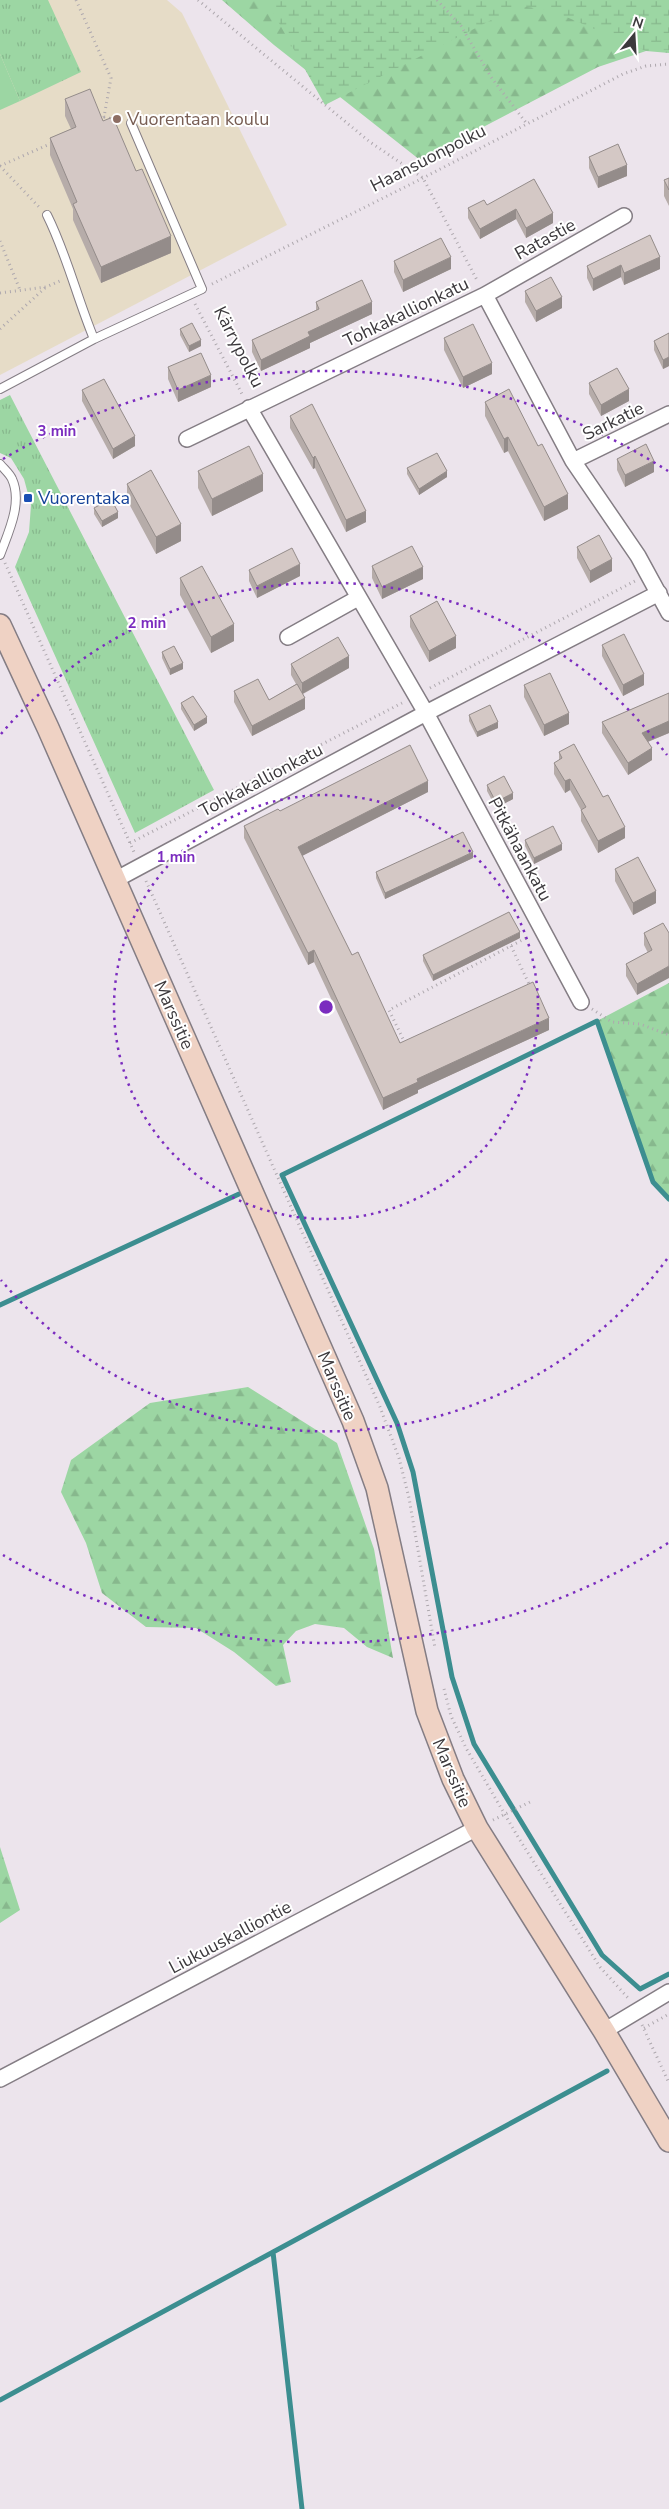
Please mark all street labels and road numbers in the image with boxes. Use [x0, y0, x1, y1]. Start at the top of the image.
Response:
street label: Haansuonpolku [366, 118, 490, 198]
street label: Ratastie [510, 213, 580, 265]
street label: Tohkakallionkatu [339, 271, 473, 353]
street label: Kärrypolku [208, 302, 270, 392]
street label: Sarkatie [578, 396, 648, 446]
street label: Tohkakallionkatu [195, 737, 327, 823]
street label: Pitkähaankatu [482, 793, 558, 905]
street label: Marssitie [148, 977, 200, 1053]
street label: Marssitie [312, 1348, 362, 1424]
street label: Marssitie [427, 1735, 477, 1811]
street label: Liukuuskalliontie [165, 1895, 295, 1979]

